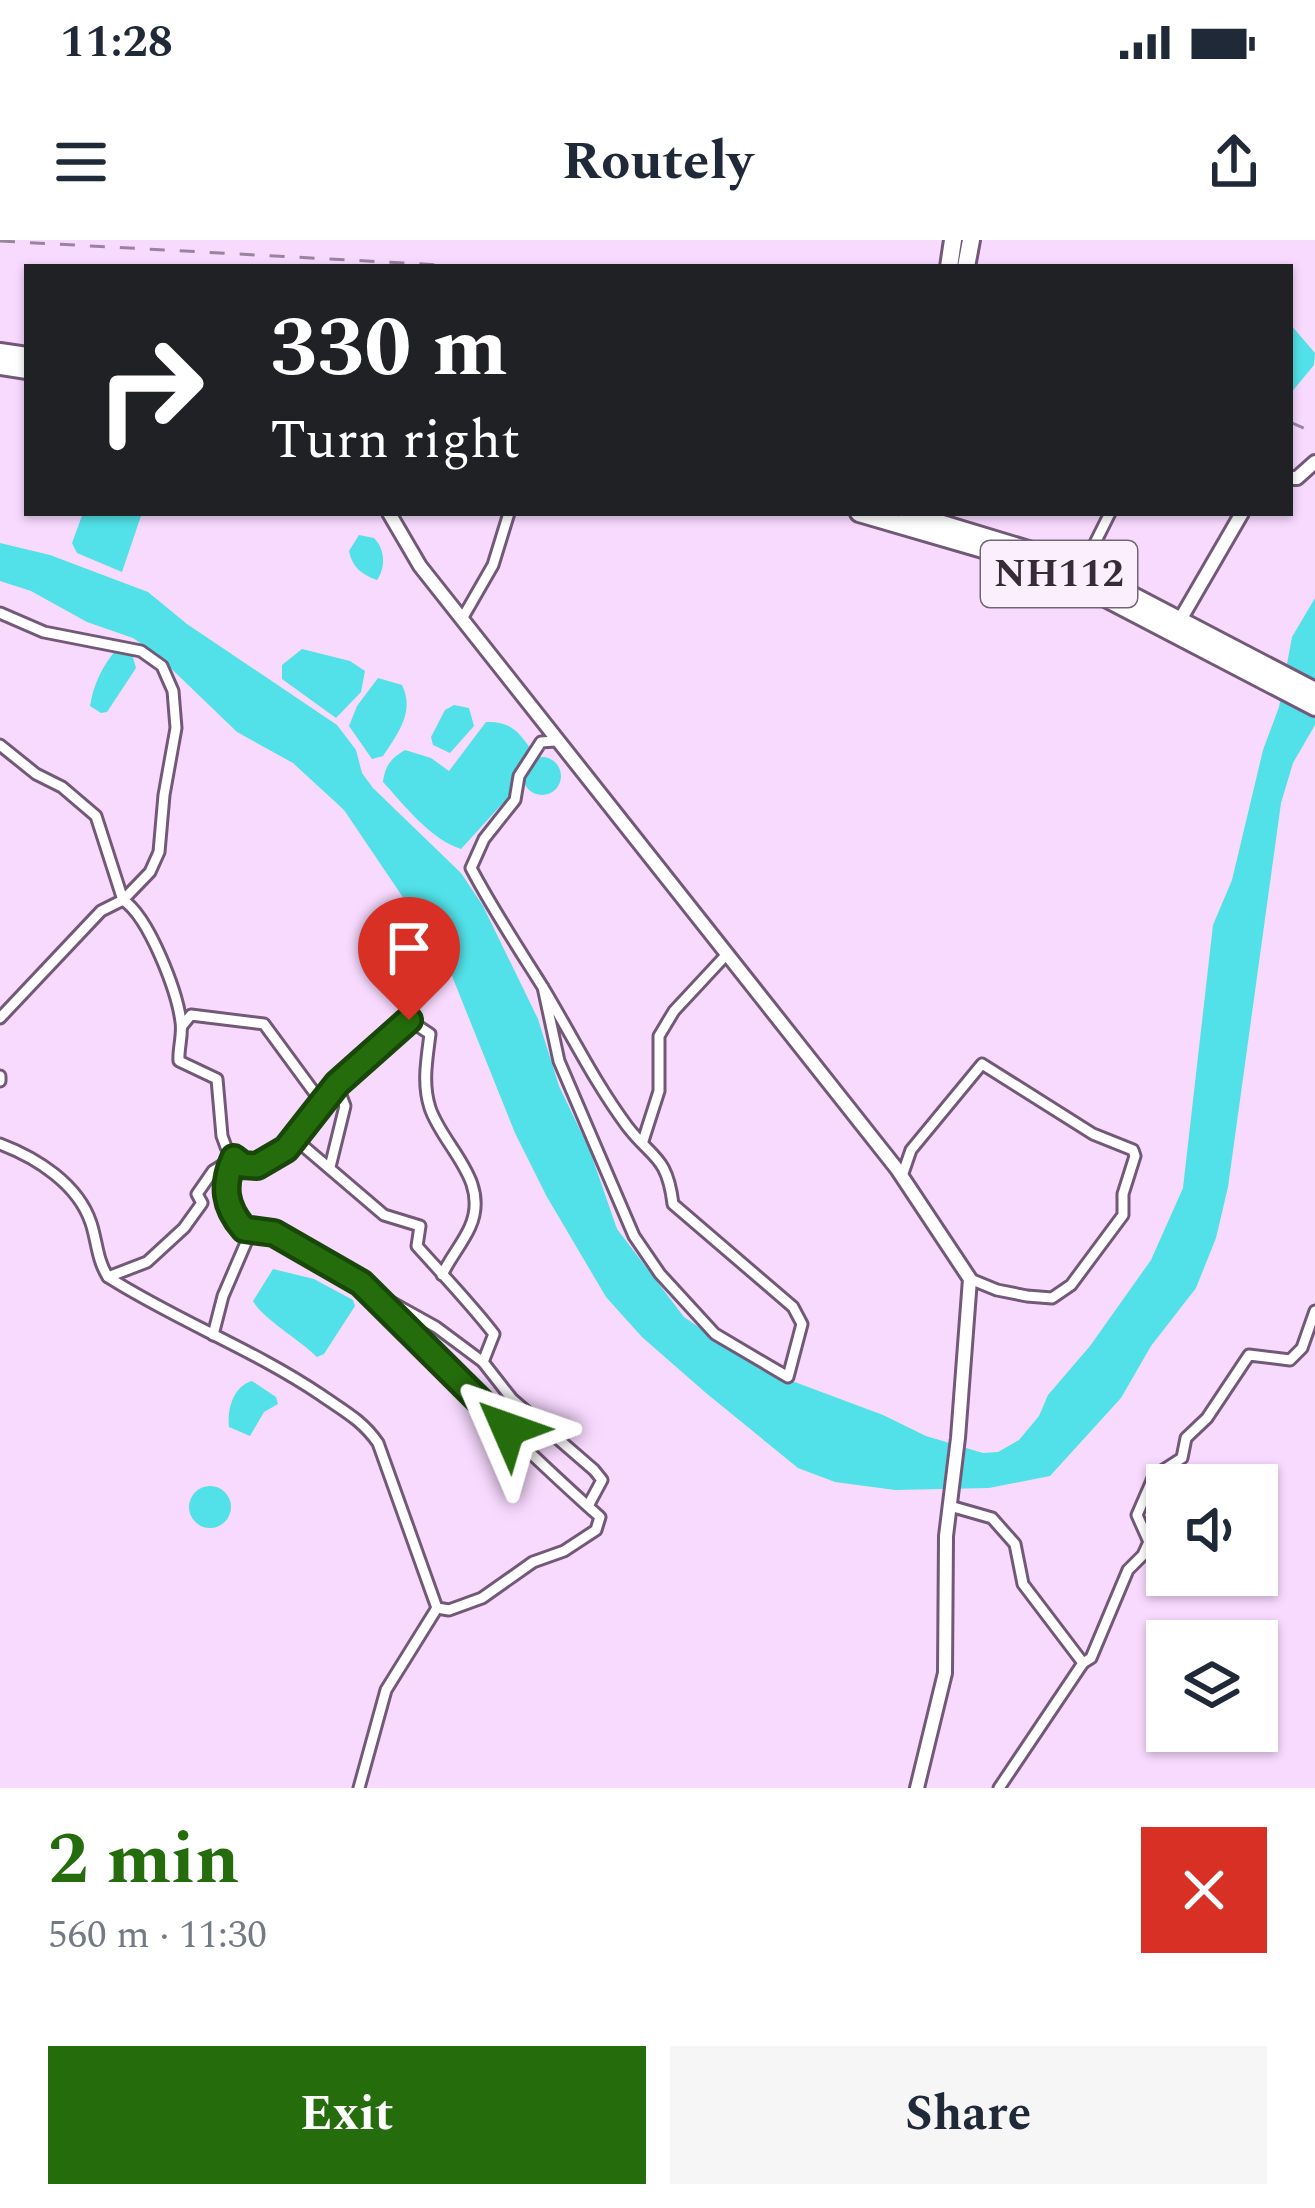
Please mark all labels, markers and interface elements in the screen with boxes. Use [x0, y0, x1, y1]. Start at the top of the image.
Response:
text: 11:28 [60, 8, 173, 77]
text: Routely [562, 121, 753, 203]
icon: menu [48, 129, 114, 195]
icon: share [1201, 129, 1267, 195]
text: 330 m [270, 285, 508, 413]
icon: right [72, 312, 228, 468]
text: Turn right [270, 400, 520, 482]
road number: NH112 [981, 541, 1137, 607]
pin [358, 897, 460, 1020]
icon: arrive [376, 915, 442, 981]
position arrow [445, 1366, 571, 1492]
map controls [1146, 1464, 1278, 1752]
button: sound [1146, 1464, 1278, 1596]
button: layers [1146, 1620, 1278, 1752]
text: 2 min [48, 1806, 240, 1915]
button: close [1141, 1827, 1267, 1953]
text: 560 m · 11:30 [48, 1906, 267, 1965]
button: Exit [48, 2046, 646, 2184]
button: Share [670, 2046, 1267, 2184]

